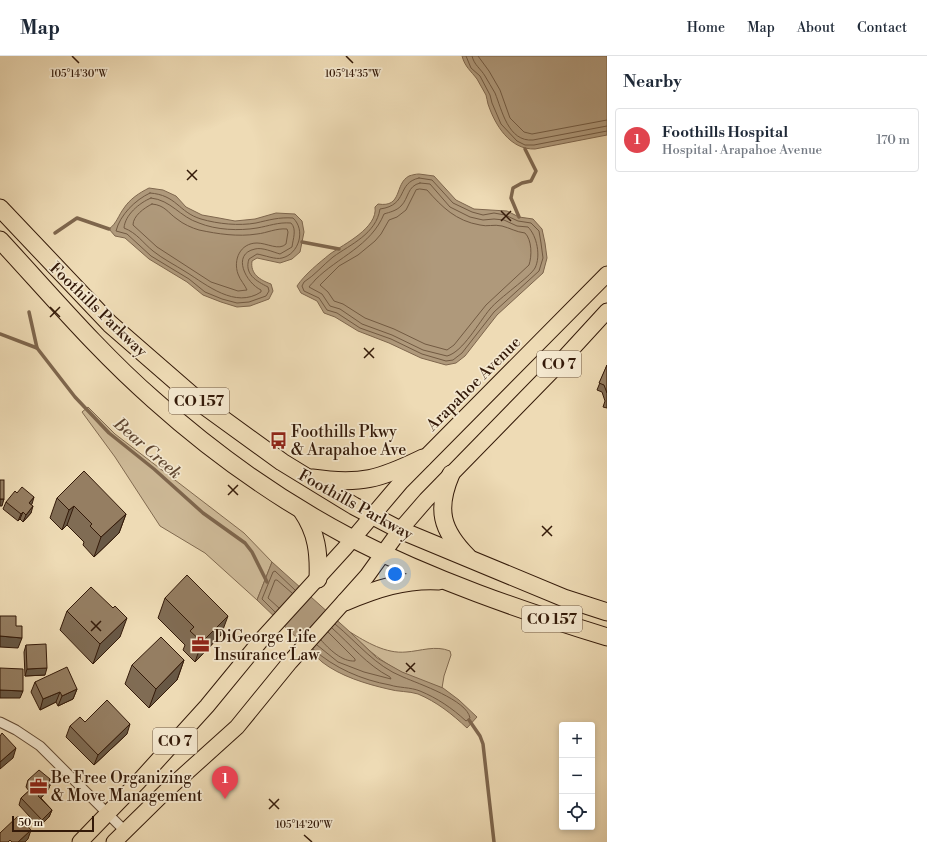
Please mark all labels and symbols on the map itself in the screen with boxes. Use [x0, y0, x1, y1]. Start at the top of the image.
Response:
text: 105°14'30"W [50, 68, 108, 80]
text: 105°14'35"W [325, 68, 382, 80]
street label: Foothills Parkway [45, 258, 151, 361]
street label: Arapahoe Avenue [421, 332, 525, 436]
road number: CO 7 [537, 351, 581, 377]
road number: CO 157 [169, 388, 229, 414]
water label: Bear Creek [108, 413, 186, 484]
place label: Foothills Pkwy & Arapahoe Ave [291, 422, 406, 460]
bus stop icon: Foothills Pkwy & Arapahoe Ave [268, 430, 288, 450]
street label: Foothills Parkway [295, 465, 416, 545]
your location [385, 564, 405, 584]
road number: CO 157 [522, 606, 582, 632]
place label: DiGeorge Life Insurance Law [214, 627, 320, 665]
office icon: DiGeorge Life Insurance Law [191, 635, 211, 655]
road number: CO 7 [153, 728, 197, 754]
pin: 1 [212, 766, 238, 799]
place label: Be Free Organizing & Move Management [50, 768, 203, 806]
office icon: Be Free Organizing & Move Management [28, 776, 48, 796]
scale bar [12, 814, 94, 833]
text: 105°14'20"W [275, 819, 334, 831]

